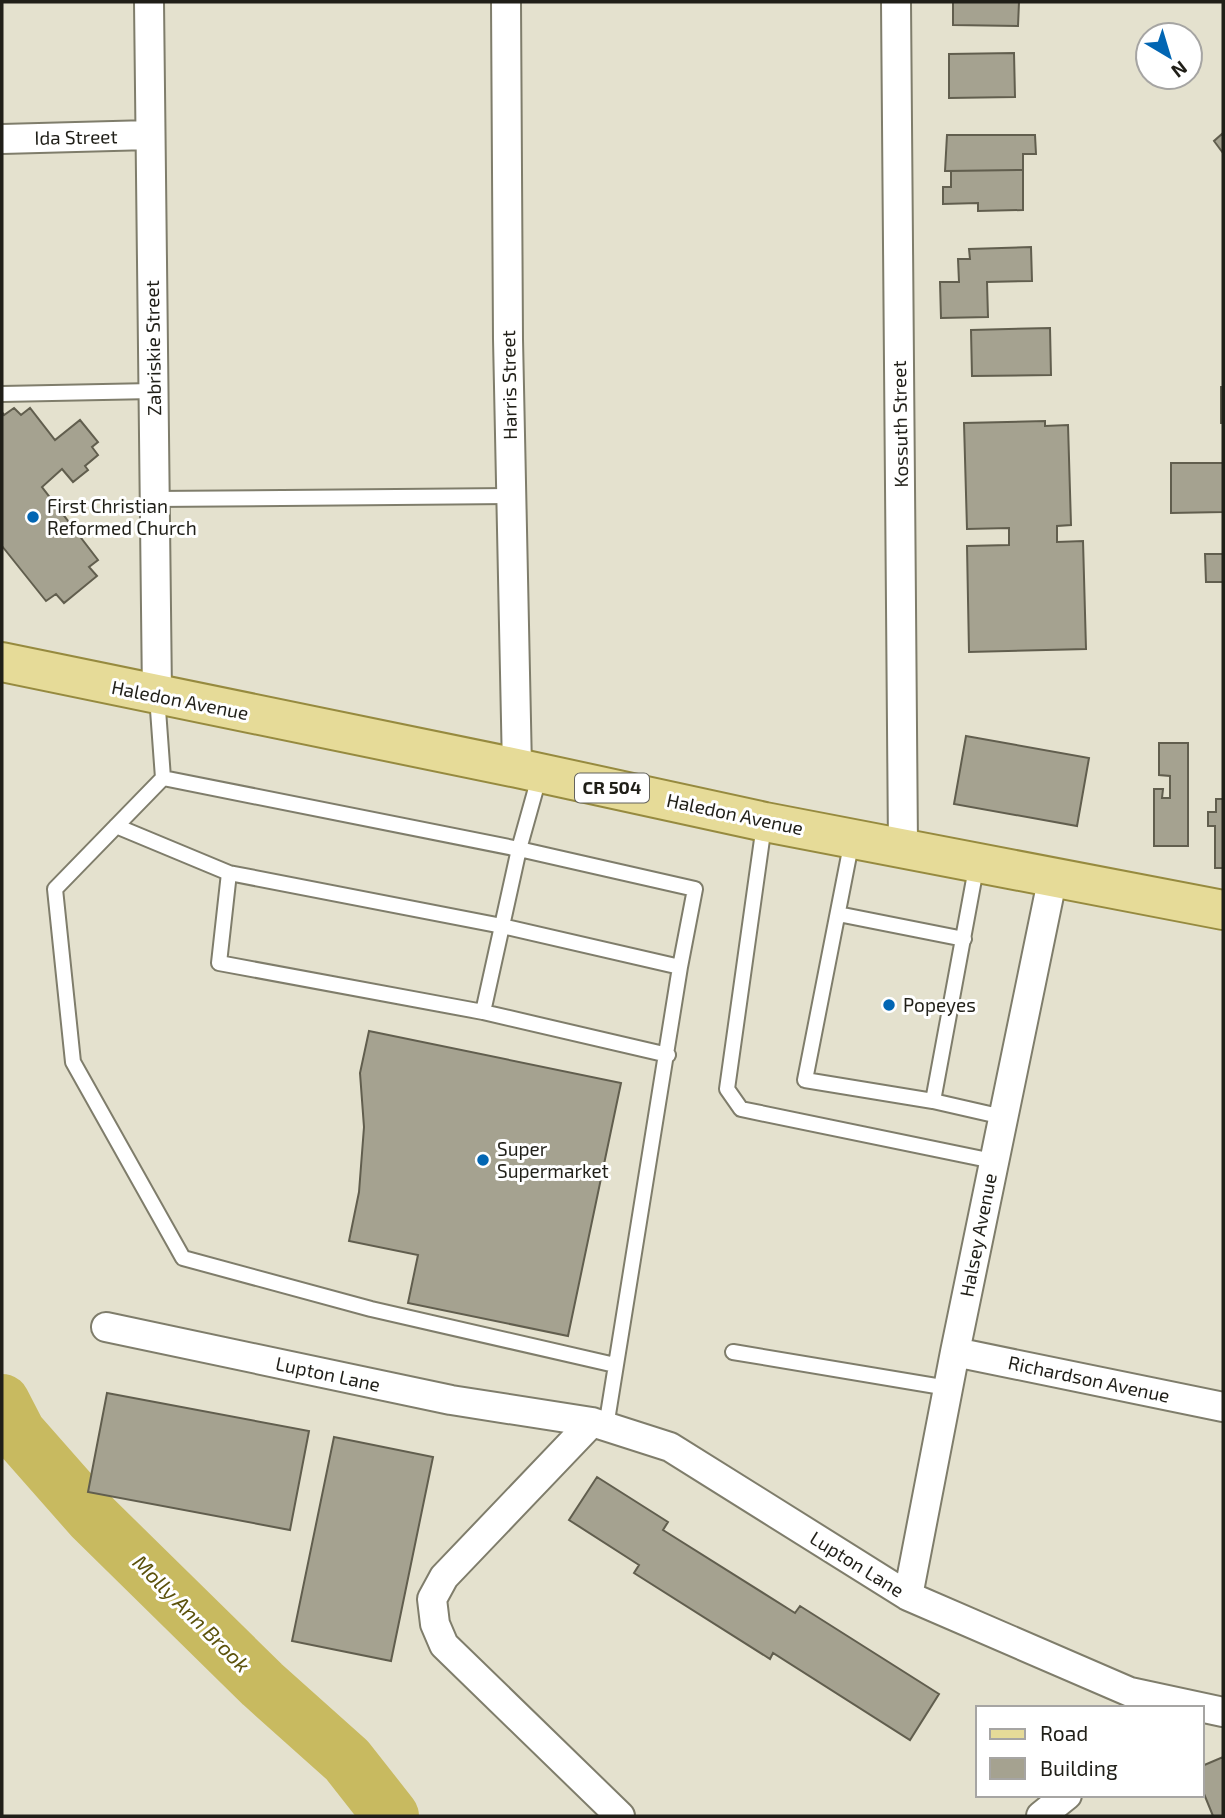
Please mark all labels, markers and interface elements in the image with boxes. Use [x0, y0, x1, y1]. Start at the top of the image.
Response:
north arrow [1134, 21, 1204, 91]
text: N [1167, 57, 1192, 83]
street label: Ida Street [34, 124, 118, 149]
street label: Zabriskie Street [140, 280, 165, 416]
street label: Harris Street [496, 330, 521, 440]
street label: Kossuth Street [887, 360, 912, 488]
place label: First Christian Reformed Church [47, 494, 197, 539]
marker: First Christian Reformed Church [25, 509, 41, 525]
street label: Haledon Avenue [110, 675, 251, 724]
road number: CR 504 [575, 774, 649, 802]
street label: Haledon Avenue [665, 788, 806, 839]
place label: Popeyes [903, 993, 976, 1016]
marker: Popeyes [881, 997, 897, 1013]
place label: Super Supermarket [497, 1137, 609, 1182]
marker: Super Supermarket [475, 1152, 491, 1168]
street label: Halsey Avenue [954, 1171, 1001, 1299]
street label: Richardson Avenue [1006, 1350, 1172, 1407]
street label: Lupton Lane [274, 1351, 383, 1396]
street label: Lupton Lane [806, 1526, 908, 1602]
water label: Molly Ann Brook [128, 1549, 256, 1677]
legend [976, 1706, 1204, 1797]
text: Road [1040, 1720, 1088, 1745]
text: Building [1040, 1755, 1118, 1780]

